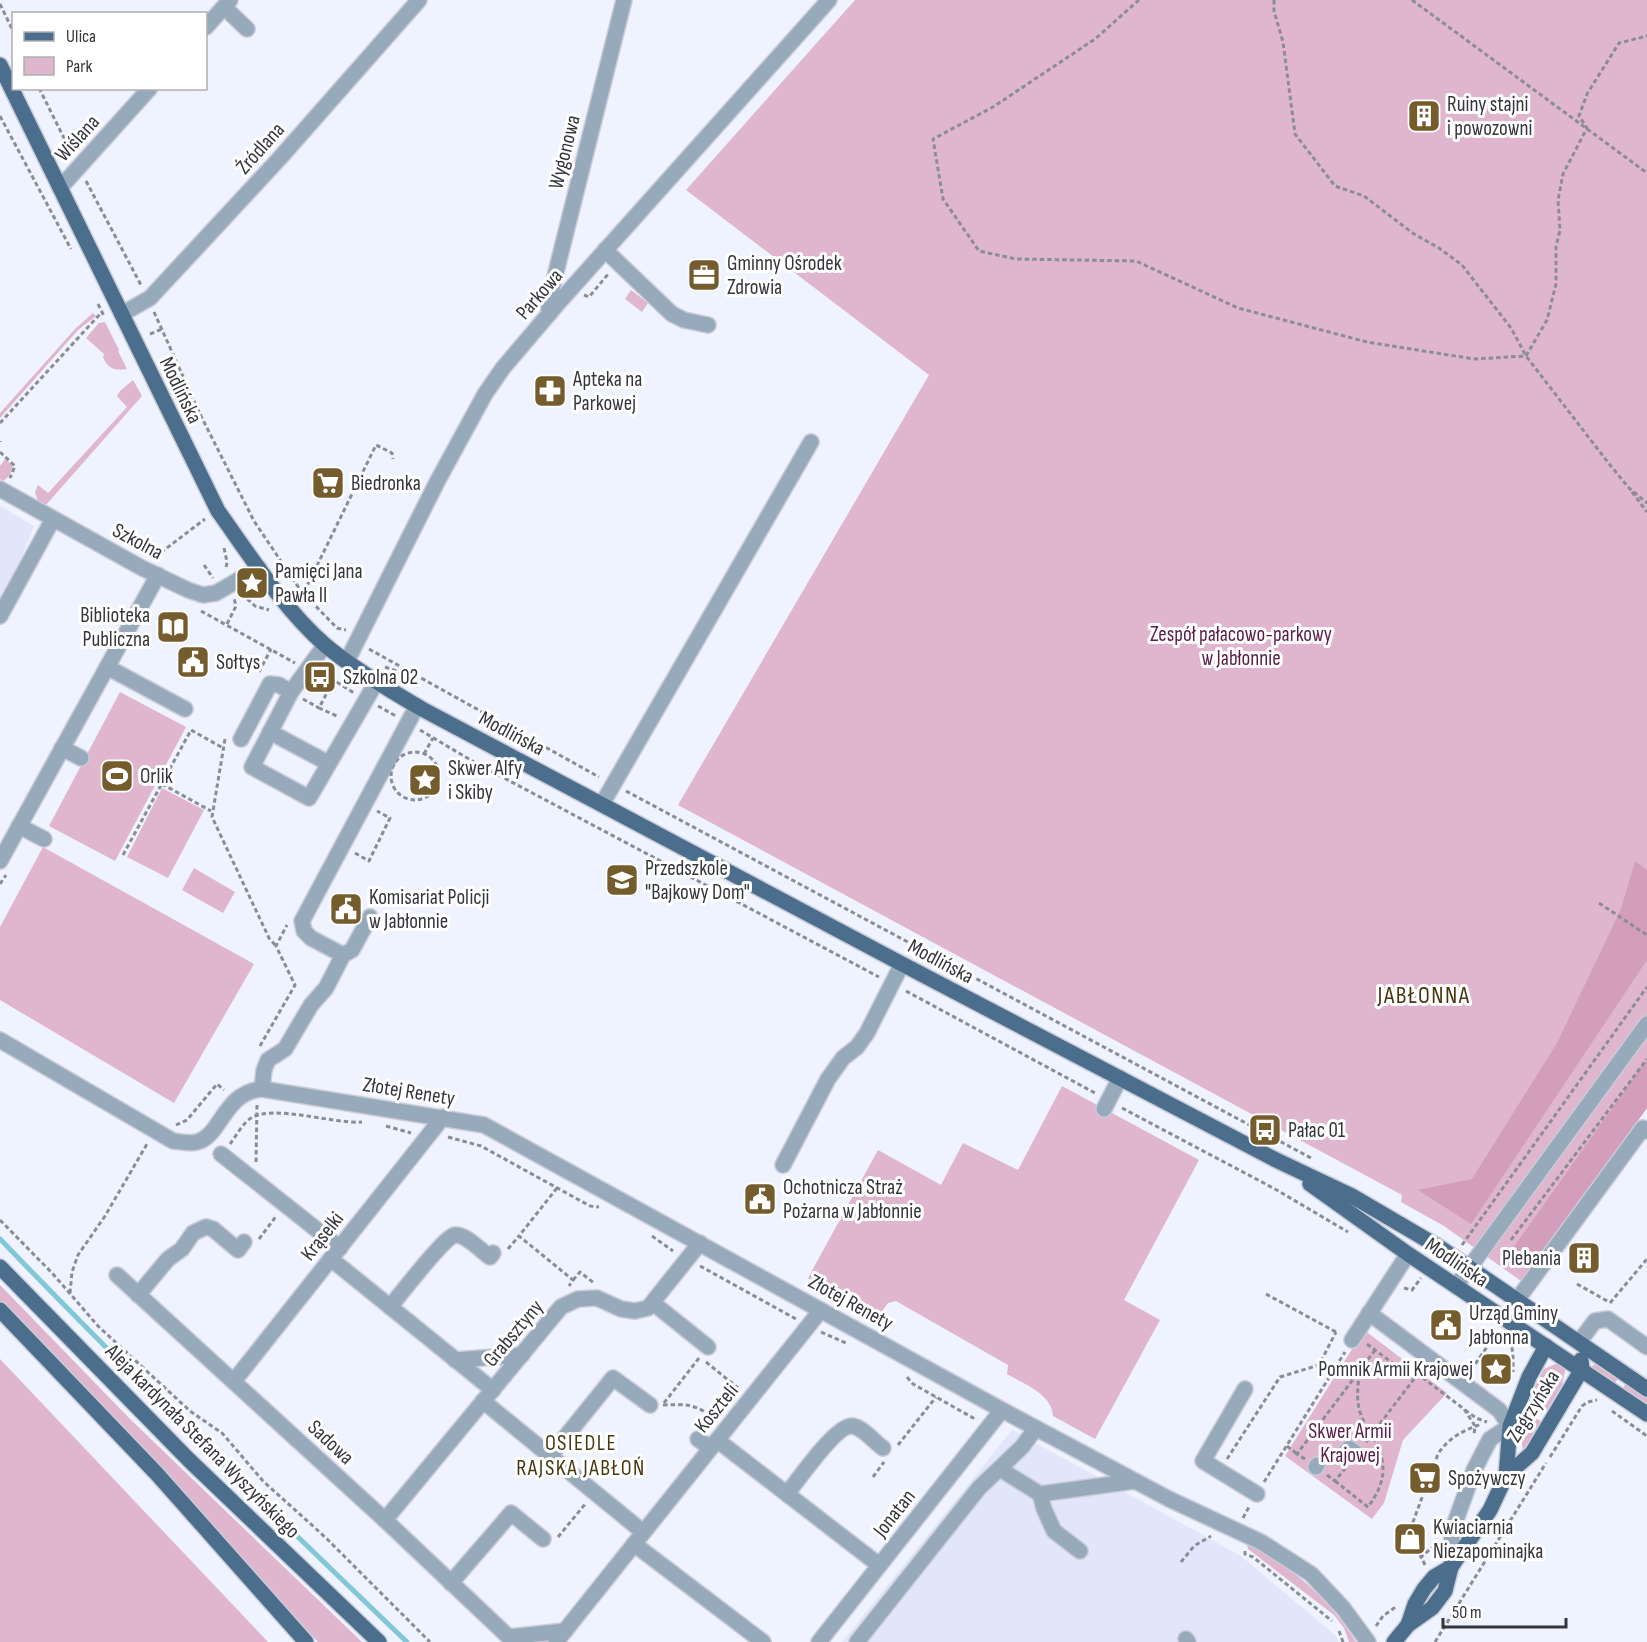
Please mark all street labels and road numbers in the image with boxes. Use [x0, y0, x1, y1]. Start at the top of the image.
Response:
street label: Wiślana [50, 110, 105, 167]
street label: Wygonowa [543, 113, 586, 192]
street label: Źródlana [231, 117, 290, 179]
street label: Parkowa [511, 264, 568, 325]
street label: Modlińska [154, 353, 207, 428]
street label: Szkolna [108, 518, 167, 565]
street label: Modlińska [475, 706, 549, 761]
street label: Modlińska [904, 934, 978, 989]
street label: Złotej Renety [361, 1072, 457, 1111]
street label: Krąselki [296, 1207, 349, 1266]
street label: Modlińska [1420, 1232, 1493, 1293]
street label: Złotej Renety [804, 1269, 897, 1336]
street label: Grabsztyny [478, 1295, 548, 1372]
street label: Aleja kardynała Stefana Wyszyńskiego [100, 1338, 305, 1544]
street label: Zegrzyńska [1502, 1366, 1565, 1447]
street label: Koszteli [689, 1379, 744, 1438]
street label: Sadowa [302, 1415, 359, 1470]
street label: Jonatan [867, 1485, 921, 1543]

